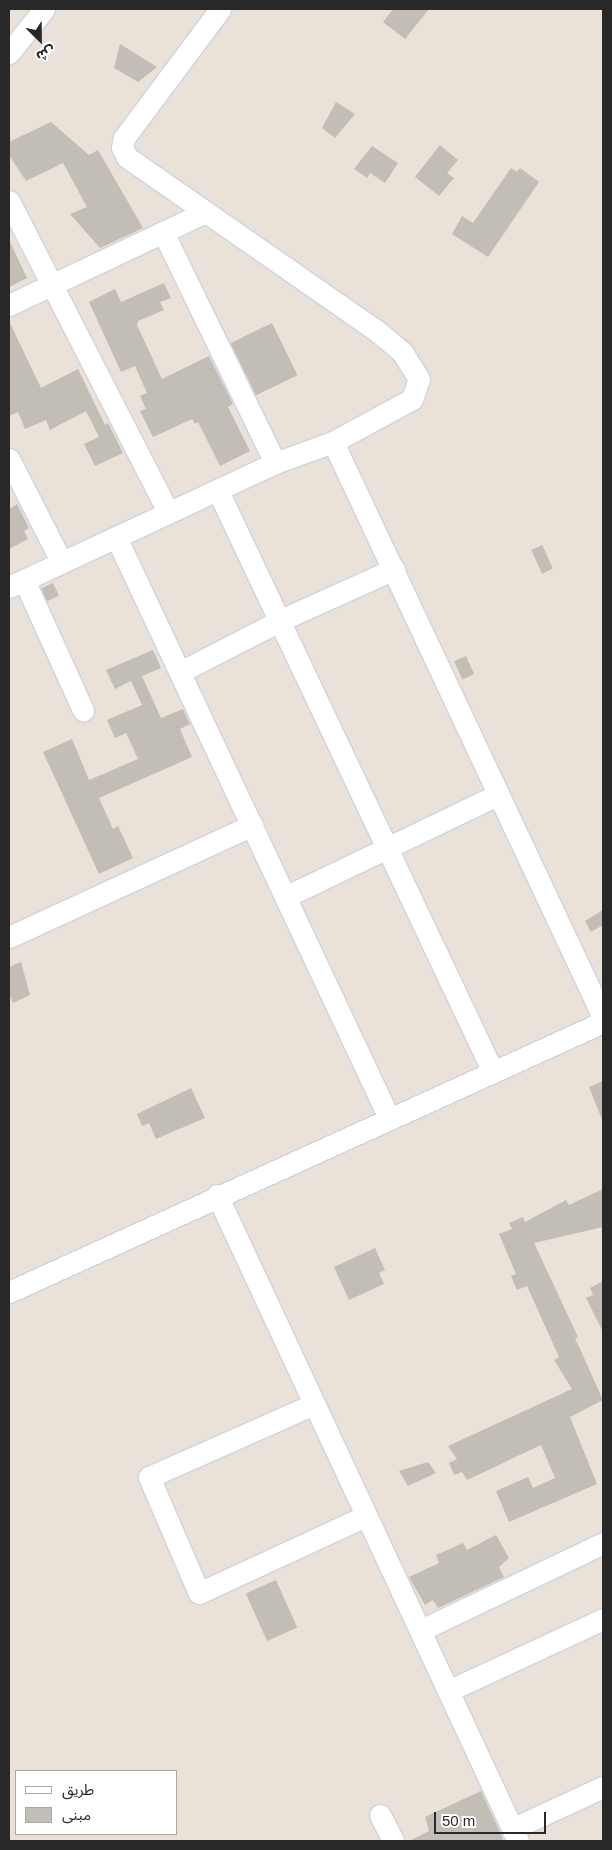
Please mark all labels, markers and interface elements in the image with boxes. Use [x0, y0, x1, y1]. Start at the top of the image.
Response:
north arrow [15, 15, 65, 65]
text: ش [34, 43, 58, 65]
legend [15, 1770, 178, 1835]
text: طريق [62, 1781, 94, 1798]
scale bar [437, 1802, 550, 1834]
text: مبنى [62, 1806, 91, 1823]
text: 50 m [442, 1812, 475, 1829]

